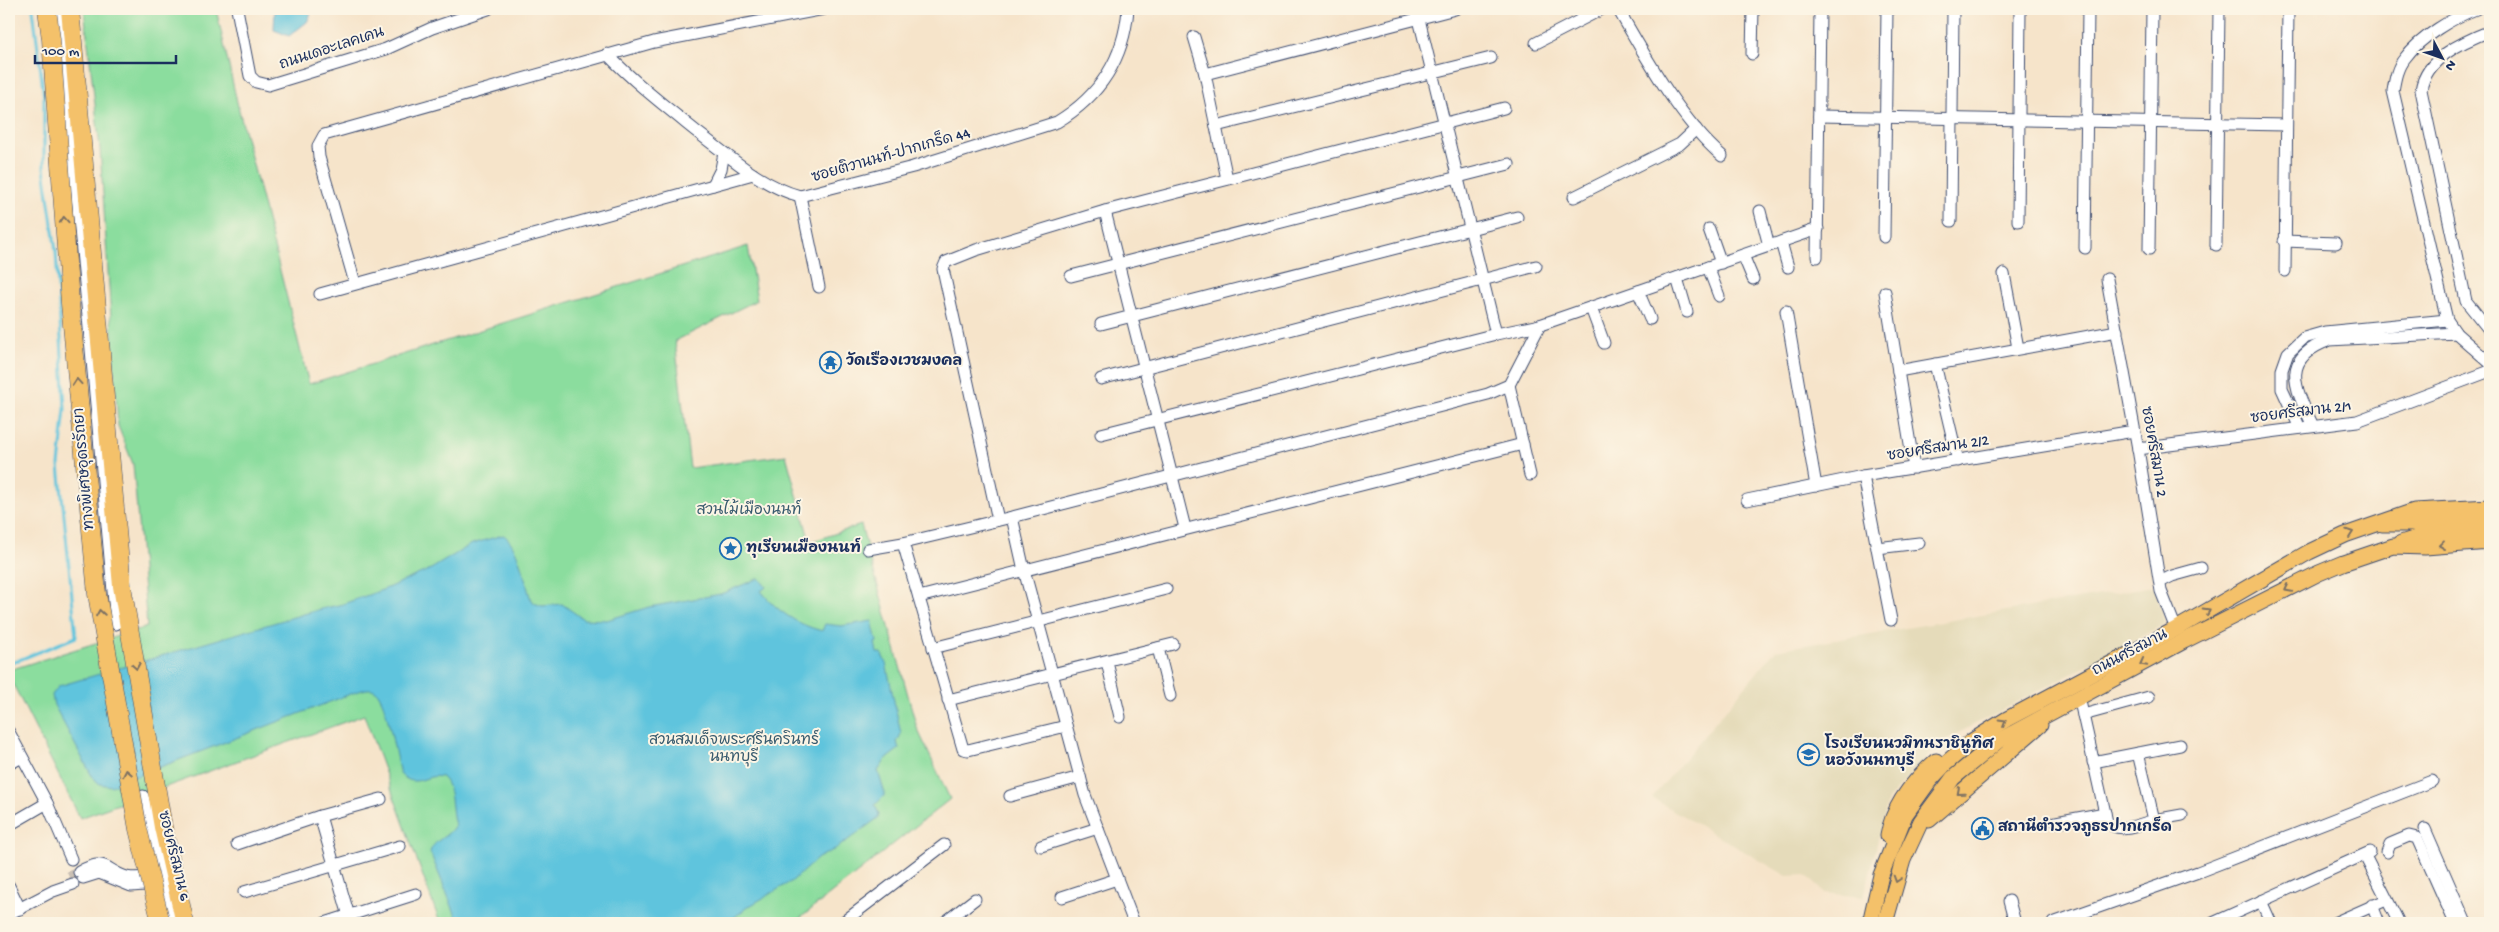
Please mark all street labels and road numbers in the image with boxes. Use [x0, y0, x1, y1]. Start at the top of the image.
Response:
street label: ถนนเดอะเลคเคน [277, 24, 387, 74]
street label: ซอยติวานนท์-ปากเกร็ด 44 [809, 122, 972, 187]
street label: ซอยศรีสมาน 2/1 [2249, 396, 2352, 428]
street label: ซอยศรีสมาน 2 [2136, 405, 2172, 499]
street label: ทางพิเศษอุดรรัถยา [69, 407, 99, 531]
street label: ซอยศรีสมาน 2/2 [1886, 430, 1990, 466]
street label: ถนนศรีสมาน [2088, 624, 2171, 680]
street label: ซอยศรีสมาน 6 [153, 809, 195, 903]

